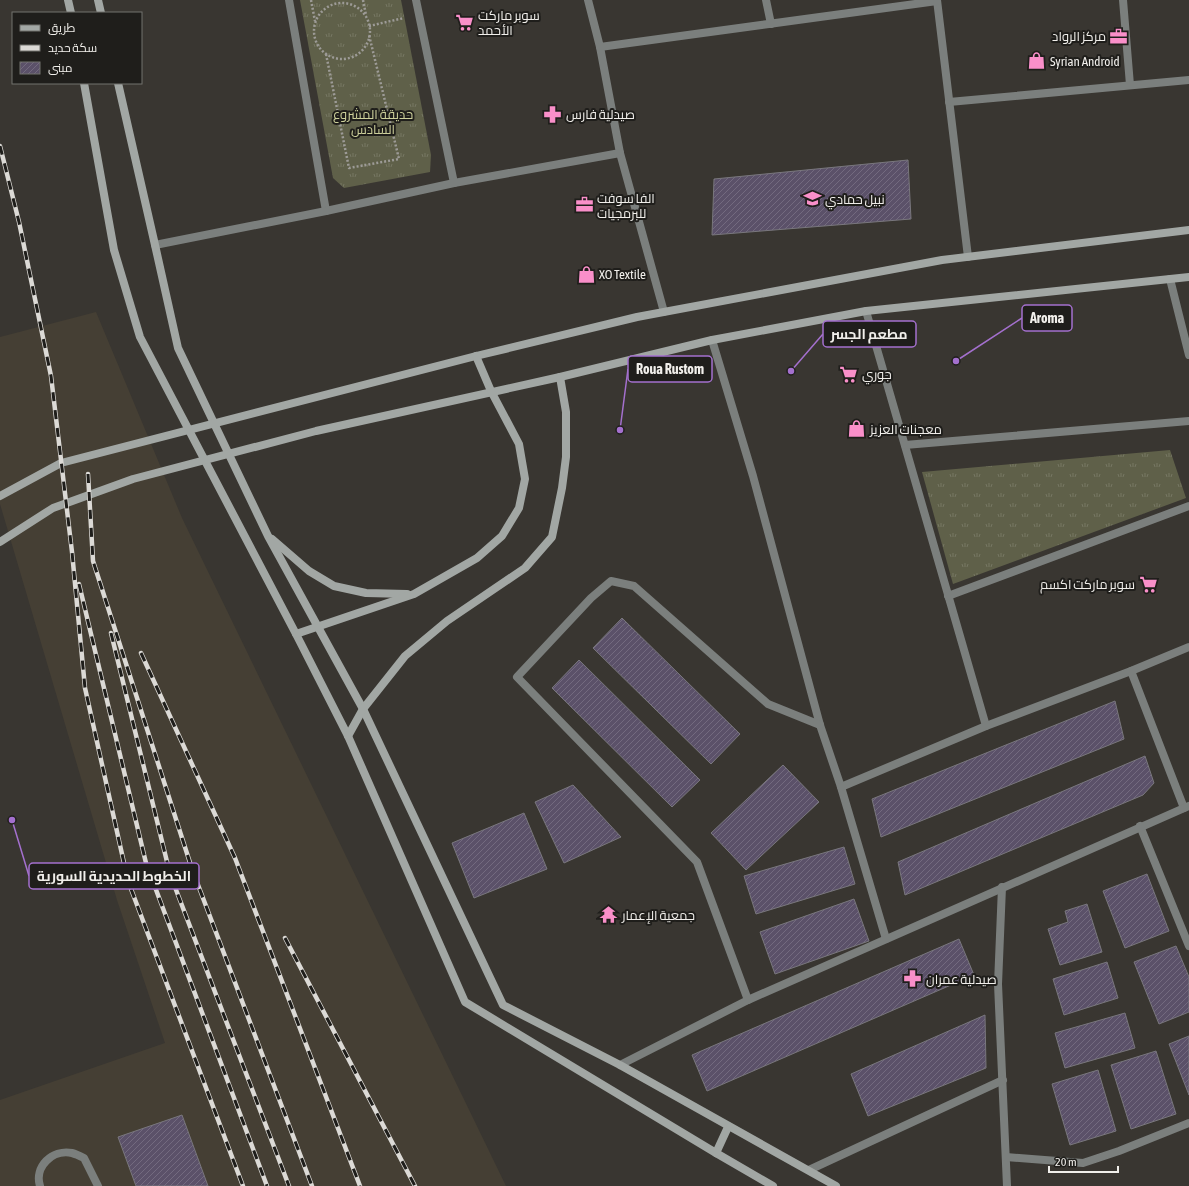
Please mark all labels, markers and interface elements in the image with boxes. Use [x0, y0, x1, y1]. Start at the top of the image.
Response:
place label: سوبر ماركت الأحمد [478, 8, 540, 38]
legend [12, 12, 142, 84]
supermarket icon: سوبر ماركت الأحمد [455, 12, 475, 32]
text: طريق [48, 21, 76, 35]
office icon: مركز الرواد [1109, 26, 1129, 46]
place label: مركز الرواد [1052, 29, 1106, 44]
text: سكة حديد [48, 41, 97, 55]
shop icon: Syrian Android [1027, 51, 1047, 71]
place label: Syrian Android [1050, 54, 1120, 69]
text: مبنى [48, 61, 73, 75]
pharmacy icon: صيدلية فارس [543, 104, 563, 124]
park label: حديقة المشروع السادس [333, 107, 413, 137]
place label: صيدلية فارس [566, 107, 635, 122]
school or university icon: نبيل حمادي [802, 189, 822, 209]
place label: الفا سوفت للبرمجيات [597, 191, 655, 221]
place label: نبيل حمادي [825, 192, 885, 210]
office icon: الفا سوفت للبرمجيات [574, 195, 594, 215]
shop icon: XO Textile [576, 264, 596, 284]
place label: XO Textile [599, 267, 646, 282]
callout: Aroma [1022, 305, 1072, 331]
text: Aroma [1029, 310, 1065, 326]
callout: مطعم الجسر [823, 321, 916, 347]
text: مطعم الجسر [830, 326, 907, 344]
callout: Roua Rustom [628, 356, 712, 382]
text: Roua Rustom [636, 361, 704, 377]
supermarket icon: جوري [839, 364, 859, 384]
place label: جوري [862, 367, 892, 385]
shop icon: معجنات العزيز [847, 419, 867, 439]
place label: معجنات العزيز [869, 422, 942, 437]
supermarket icon: سوبر ماركت اكسم [1138, 574, 1158, 594]
place label: سوبر ماركت اكسم [1040, 577, 1135, 594]
callout: الخطوط الحديدية السورية [29, 863, 199, 889]
text: الخطوط الحديدية السورية [37, 868, 191, 885]
temple icon: جمعية الإعمار [599, 905, 619, 925]
place label: جمعية الإعمار [621, 908, 695, 924]
pharmacy icon: صيدلية عمران [903, 969, 923, 989]
place label: صيدلية عمران [926, 972, 997, 987]
scale bar [1049, 1148, 1118, 1174]
text: 20 m [1055, 1155, 1077, 1169]

